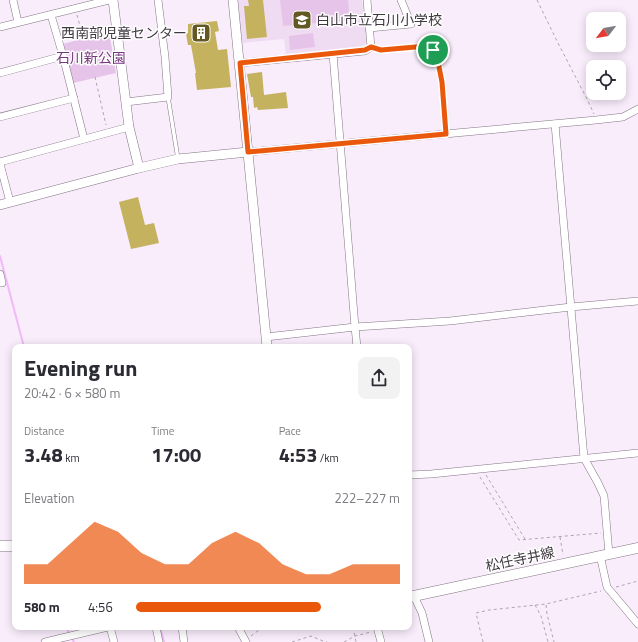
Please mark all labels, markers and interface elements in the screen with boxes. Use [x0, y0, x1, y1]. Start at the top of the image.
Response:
school or university icon: 白山市立石川小学校 [291, 9, 313, 31]
place label: 白山市立石川小学校 [316, 9, 442, 30]
north arrow [586, 12, 626, 52]
map controls [586, 12, 626, 100]
place label: 西南部児童センター [61, 22, 187, 43]
building icon: 西南部児童センター [190, 22, 212, 44]
pin [416, 33, 450, 67]
icon: arrive [422, 39, 444, 61]
park label: 石川新公園 [56, 47, 126, 68]
button: locate [586, 60, 626, 100]
text: Evening run [24, 351, 137, 385]
button: share [358, 357, 400, 399]
text: 20:42 · 6 × 580 m [24, 383, 120, 403]
text: Distance [24, 423, 64, 439]
text: Time [151, 423, 174, 439]
text: Pace [279, 423, 301, 439]
text: 3.48 [24, 439, 63, 470]
text: 17:00 [151, 439, 201, 470]
text: 4:53 [279, 439, 317, 470]
text: km [63, 450, 80, 466]
text: /km [317, 450, 339, 466]
text: Elevation [24, 488, 75, 508]
text: 222–227 m [334, 488, 400, 508]
street label: 松任寺井線 [483, 541, 556, 576]
text: 580 m [24, 597, 60, 617]
text: 4:56 [88, 597, 113, 617]

